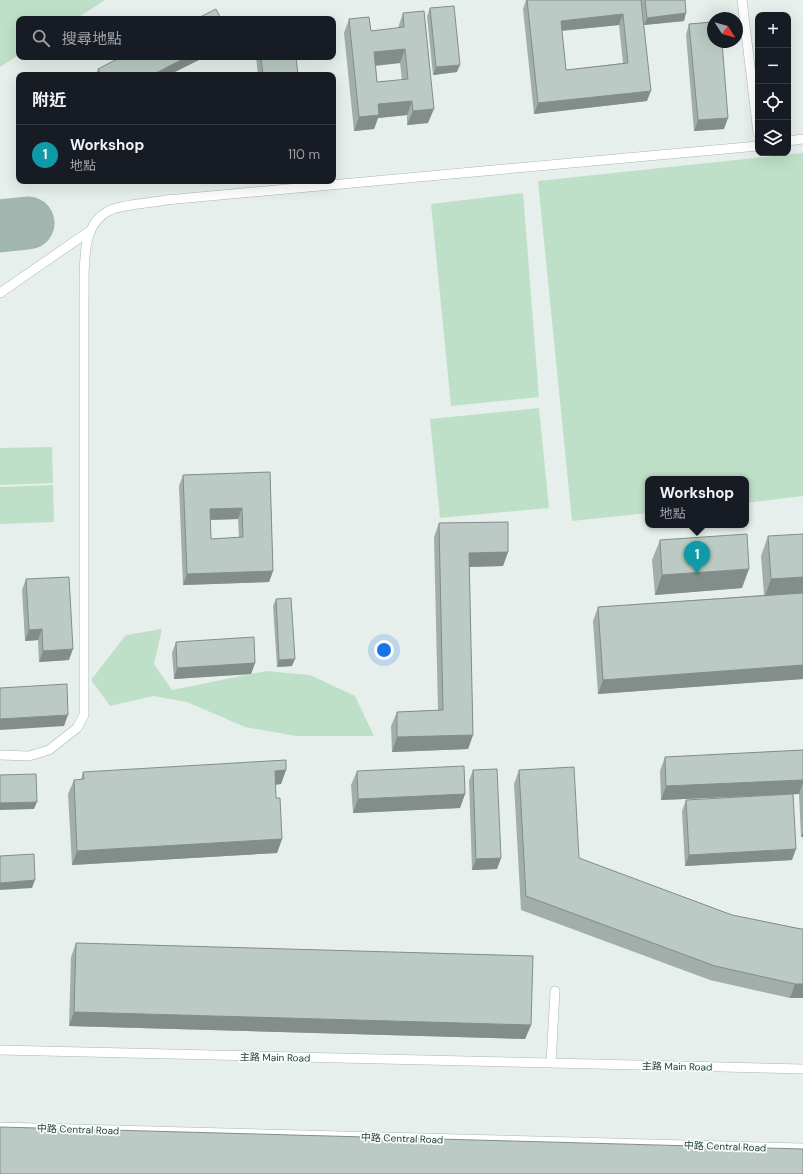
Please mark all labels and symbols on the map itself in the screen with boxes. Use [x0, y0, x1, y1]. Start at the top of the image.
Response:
north arrow [707, 12, 743, 48]
pin: 1 [684, 541, 710, 574]
your location [374, 640, 394, 660]
street label: 主路 Main Road [240, 1050, 310, 1065]
street label: 主路 Main Road [642, 1059, 712, 1074]
street label: 中路 Central Road [37, 1122, 119, 1137]
street label: 中路 Central Road [361, 1131, 443, 1146]
street label: 中路 Central Road [684, 1139, 766, 1154]

